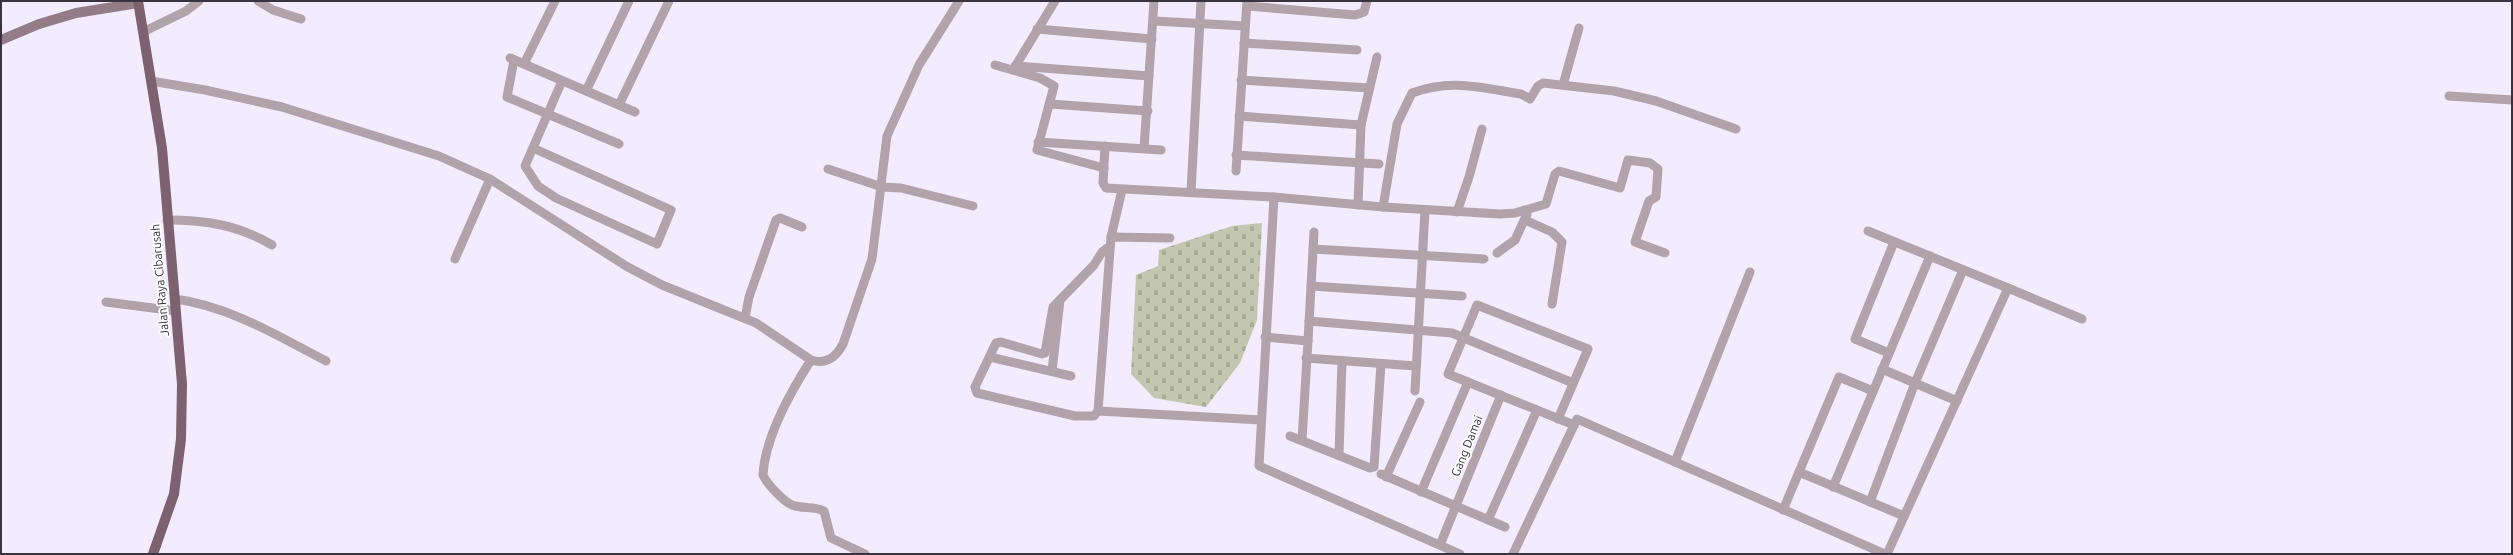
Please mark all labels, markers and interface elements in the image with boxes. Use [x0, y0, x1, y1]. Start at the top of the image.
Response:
street label: Jalan Raya Cibarusah [148, 223, 171, 337]
street label: Gang Damai [1448, 413, 1485, 478]

